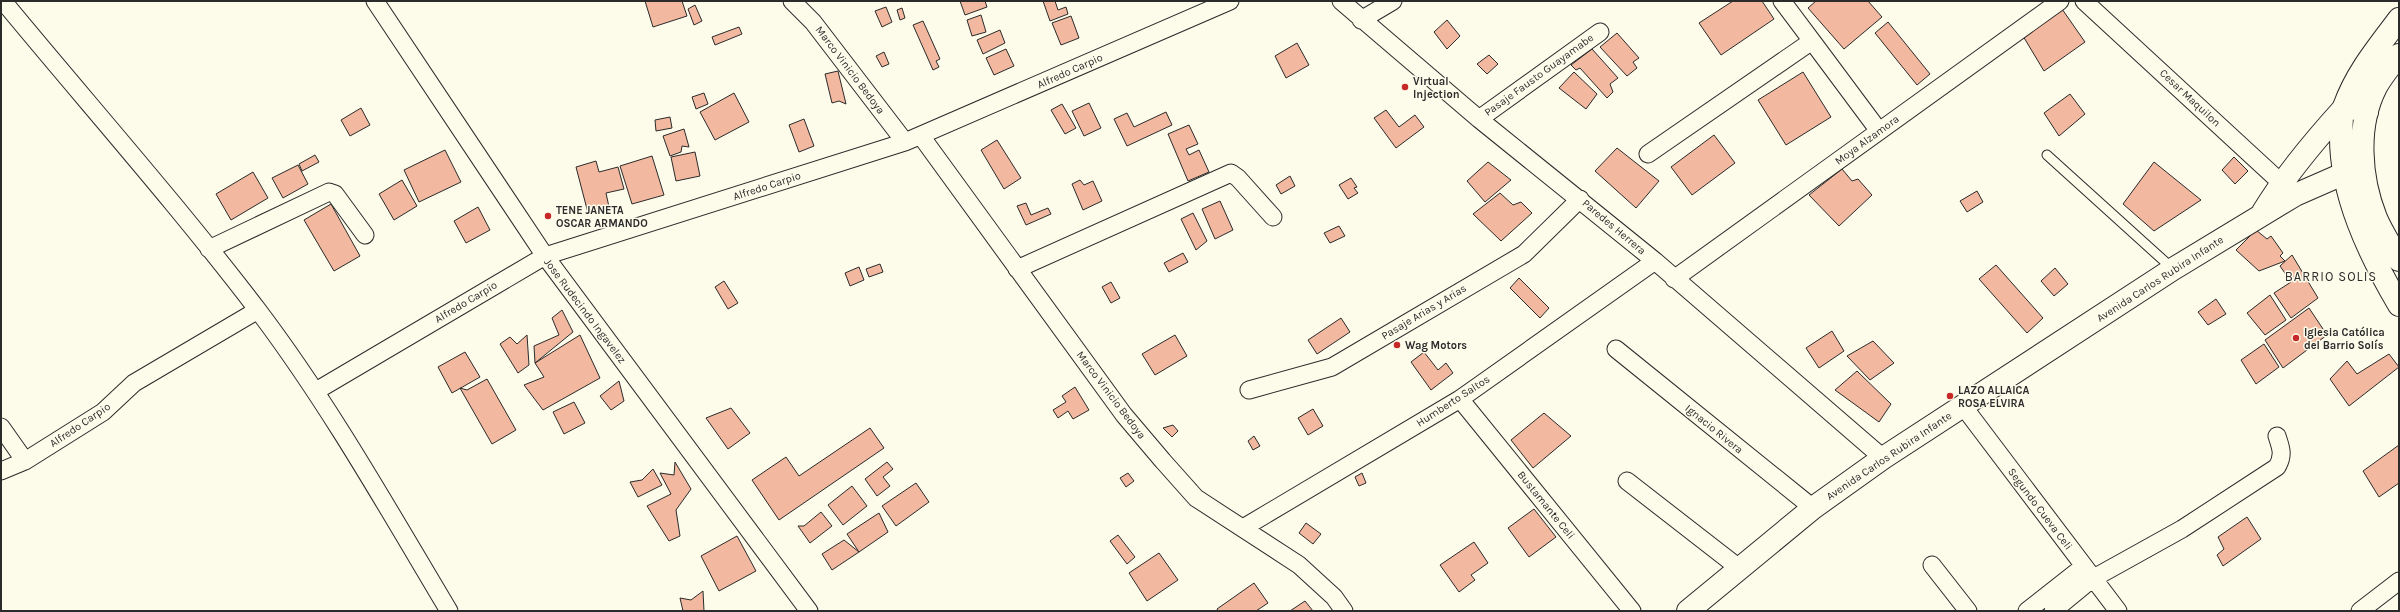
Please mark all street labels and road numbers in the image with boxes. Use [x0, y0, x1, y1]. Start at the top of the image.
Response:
street label: Marco Vinicio Bedoya [813, 23, 887, 117]
street label: Pasaje Fausto Guayamabe [1482, 31, 1596, 119]
street label: Alfredo Carpio [1035, 51, 1105, 91]
street label: Cesar Maquilon [2157, 67, 2223, 129]
street label: Moya Alzamora [1832, 112, 1902, 168]
street label: Alfredo Carpio [731, 169, 803, 203]
street label: Paredes Herrera [1580, 197, 1648, 257]
street label: Avenida Carlos Rubira Infante [2094, 233, 2226, 325]
street label: Jose Rudecindo Ingavelez [541, 256, 629, 366]
street label: Alfredo Carpio [432, 278, 500, 326]
street label: Pasaje Arias y Arias [1379, 281, 1469, 343]
street label: Marco Vinicio Bedoya [1074, 348, 1148, 442]
street label: Humberto Saltos [1414, 372, 1492, 430]
street label: Alfredo Carpio [47, 400, 113, 450]
street label: Ignacio Rivera [1682, 402, 1746, 456]
street label: Avenida Carlos Rubira Infante [1824, 409, 1954, 503]
street label: Segundo Cueva Celi [2005, 466, 2075, 552]
street label: Bustamante Celi [1515, 468, 1577, 542]

